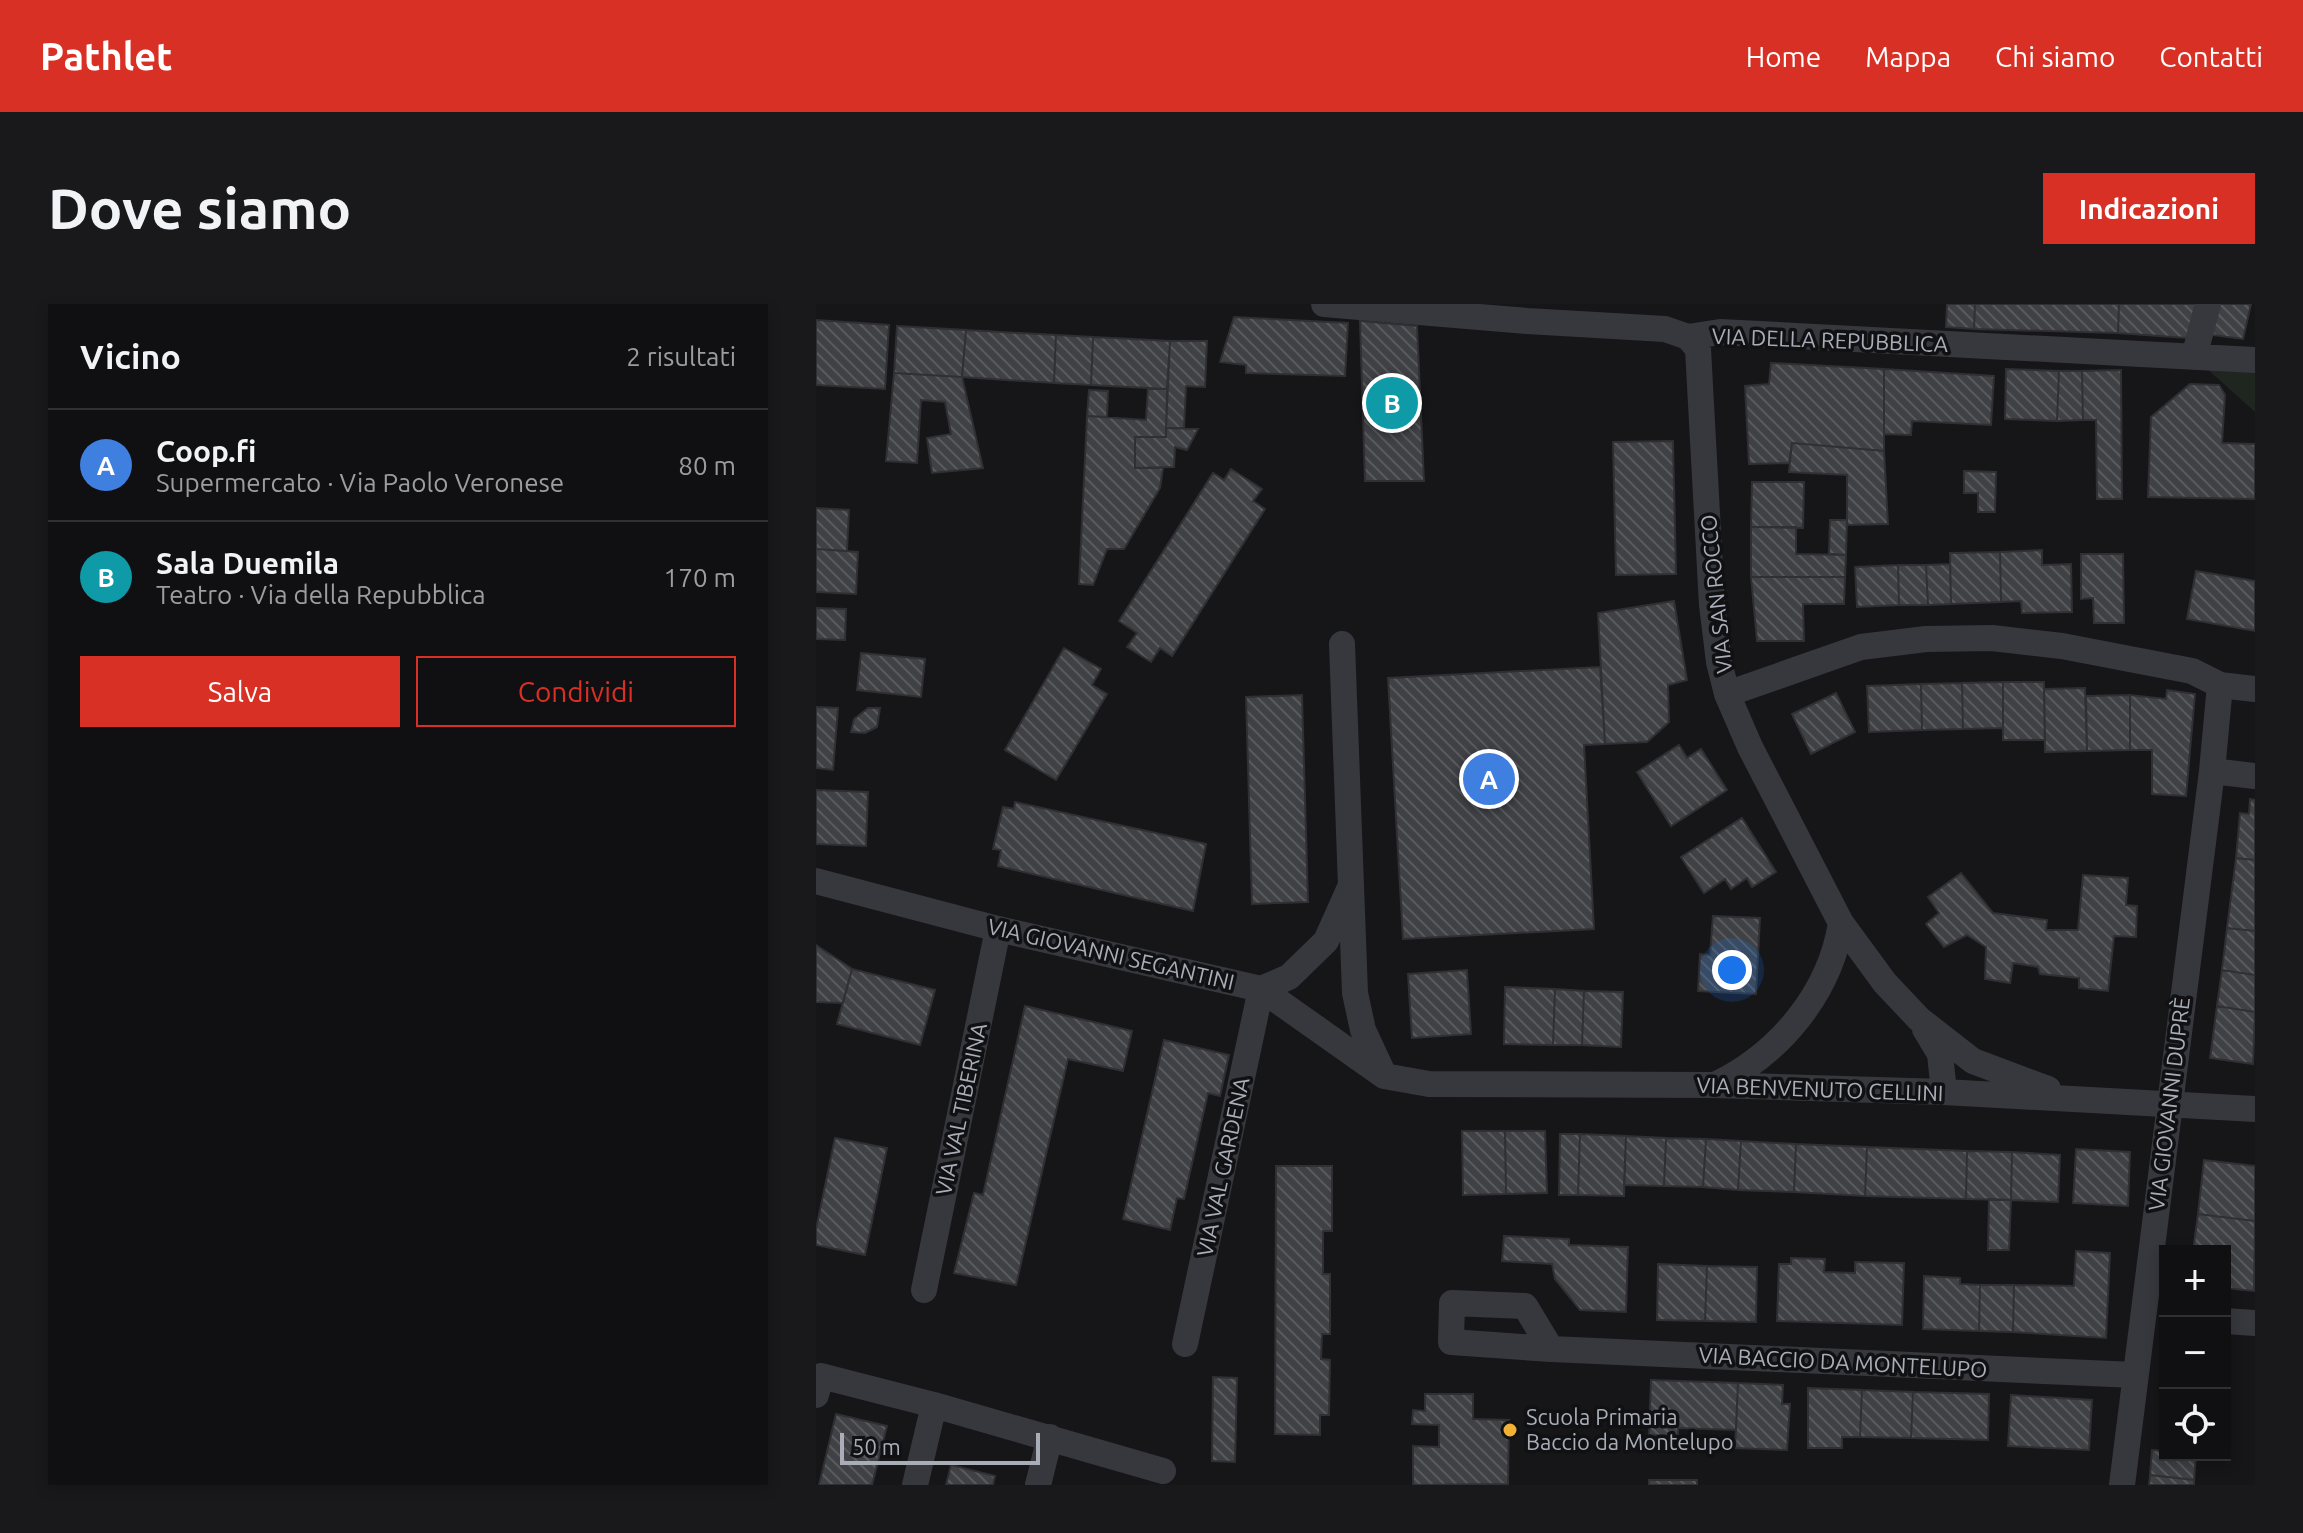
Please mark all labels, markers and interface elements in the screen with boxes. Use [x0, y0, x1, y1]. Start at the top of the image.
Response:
text: Pathlet [40, 35, 172, 77]
text: Home [1746, 41, 1821, 72]
text: Mappa [1865, 41, 1951, 72]
text: Chi siamo [1995, 41, 2115, 72]
text: Contatti [2159, 41, 2263, 72]
button: Indicazioni [2043, 173, 2255, 244]
text: Dove siamo [48, 177, 351, 240]
street label: VIA DELLA REPUBBLICA [1711, 323, 1949, 356]
text: Vicino [80, 337, 181, 375]
text: 2 risultati [626, 342, 736, 371]
pin: B [1366, 373, 1418, 433]
text: Coop.fi [156, 434, 256, 468]
text: A [97, 451, 115, 480]
text: 80 m [678, 451, 736, 480]
text: Supermercato · Via Paolo Veronese [156, 468, 564, 497]
street label: VIA SAN ROCCO [1695, 513, 1736, 675]
text: Sala Duemila [156, 546, 339, 580]
text: B [97, 563, 115, 592]
text: 170 m [664, 563, 736, 592]
text: Teatro · Via della Repubblica [156, 580, 486, 609]
button: Salva [80, 656, 400, 727]
button: Condividi [416, 656, 736, 727]
pin: A [1463, 749, 1515, 809]
street label: VIA GIOVANNI SEGANTINI [985, 913, 1237, 994]
your location [1712, 950, 1752, 990]
street label: VIA GIOVANNI DUPRÈ [2142, 996, 2194, 1212]
street label: VIA VAL TIBERINA [930, 1020, 991, 1198]
street label: VIA BENVENUTO CELLINI [1696, 1072, 1944, 1105]
street label: VIA VAL GARDENA [1191, 1074, 1254, 1259]
map controls [2159, 1245, 2231, 1461]
button: + [2159, 1245, 2231, 1317]
button: − [2159, 1317, 2231, 1389]
street label: VIA BACCIO DA MONTELUPO [1698, 1341, 1988, 1382]
button: locate [2159, 1389, 2231, 1461]
place label: Scuola Primaria Baccio da Montelupo [1526, 1404, 1734, 1454]
marker: Scuola Primaria Baccio da Montelupo [1501, 1421, 1519, 1439]
scale bar [840, 1429, 1040, 1465]
text: 50 m [852, 1434, 901, 1459]

